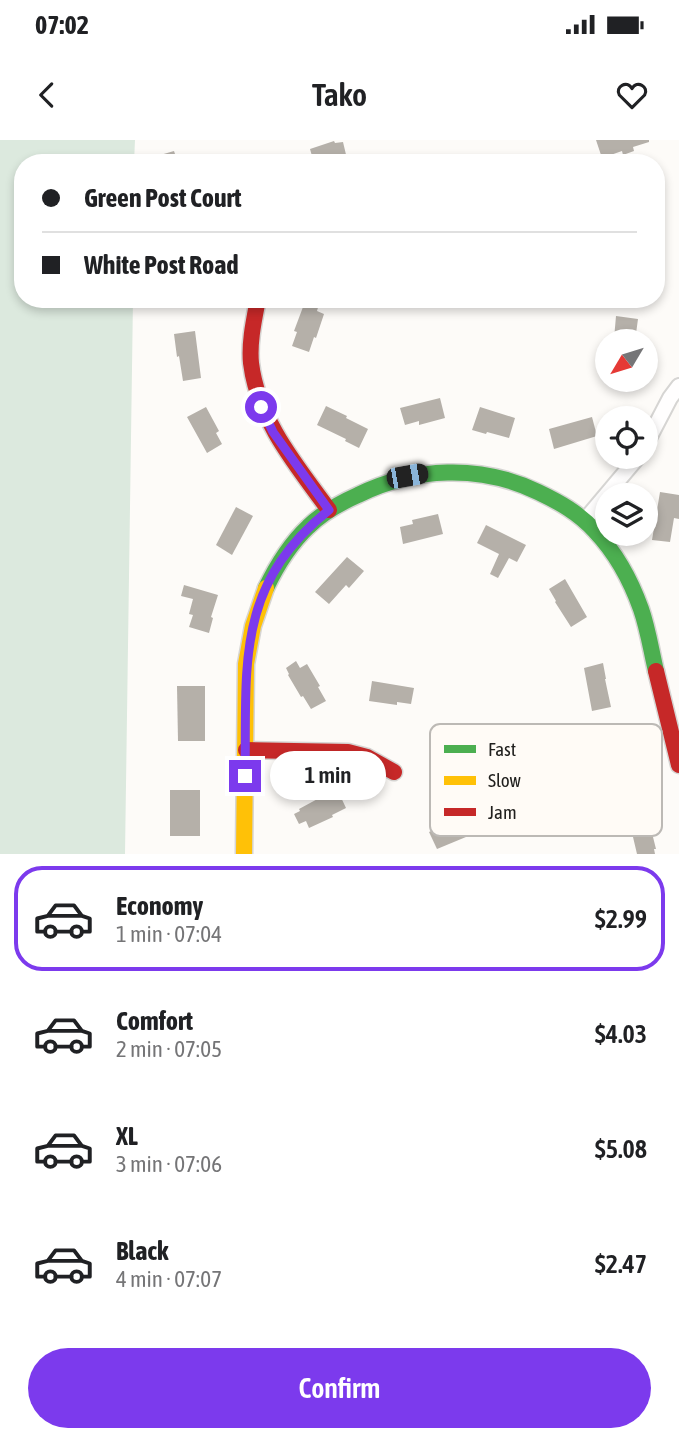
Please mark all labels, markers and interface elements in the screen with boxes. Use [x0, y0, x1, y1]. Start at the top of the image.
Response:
text: 07:02 [35, 10, 89, 40]
icon: back [28, 76, 66, 114]
text: Tako [312, 76, 367, 113]
icon: heart [613, 76, 651, 114]
text: Green Post Court [84, 183, 241, 213]
text: White Post Road [84, 250, 239, 280]
north arrow [595, 329, 658, 392]
map controls [595, 329, 658, 546]
route start [245, 391, 277, 423]
button: locate [595, 406, 658, 469]
car [385, 462, 430, 490]
button: layers [595, 483, 658, 546]
legend [430, 724, 662, 836]
text: Fast [488, 738, 516, 760]
callout: 1 min [270, 752, 385, 800]
route end [229, 760, 261, 792]
text: 1 min [305, 762, 351, 788]
text: Slow [488, 769, 522, 791]
text: Jam [488, 801, 517, 823]
icon: car [32, 887, 95, 950]
text: Economy [116, 891, 203, 921]
text: $2.99 [595, 904, 647, 934]
text: 1 min · 07:04 [116, 921, 222, 947]
icon: car [32, 1002, 95, 1065]
text: Comfort [116, 1006, 193, 1036]
text: $4.03 [595, 1019, 647, 1049]
text: 2 min · 07:05 [116, 1036, 222, 1062]
icon: car [32, 1117, 95, 1180]
text: XL [116, 1121, 138, 1151]
text: $5.08 [595, 1134, 647, 1164]
text: 3 min · 07:06 [116, 1151, 222, 1177]
icon: car [32, 1232, 95, 1295]
text: Black [116, 1236, 168, 1266]
text: $2.47 [595, 1249, 647, 1279]
text: 4 min · 07:07 [116, 1266, 222, 1292]
button: Confirm [28, 1348, 651, 1428]

